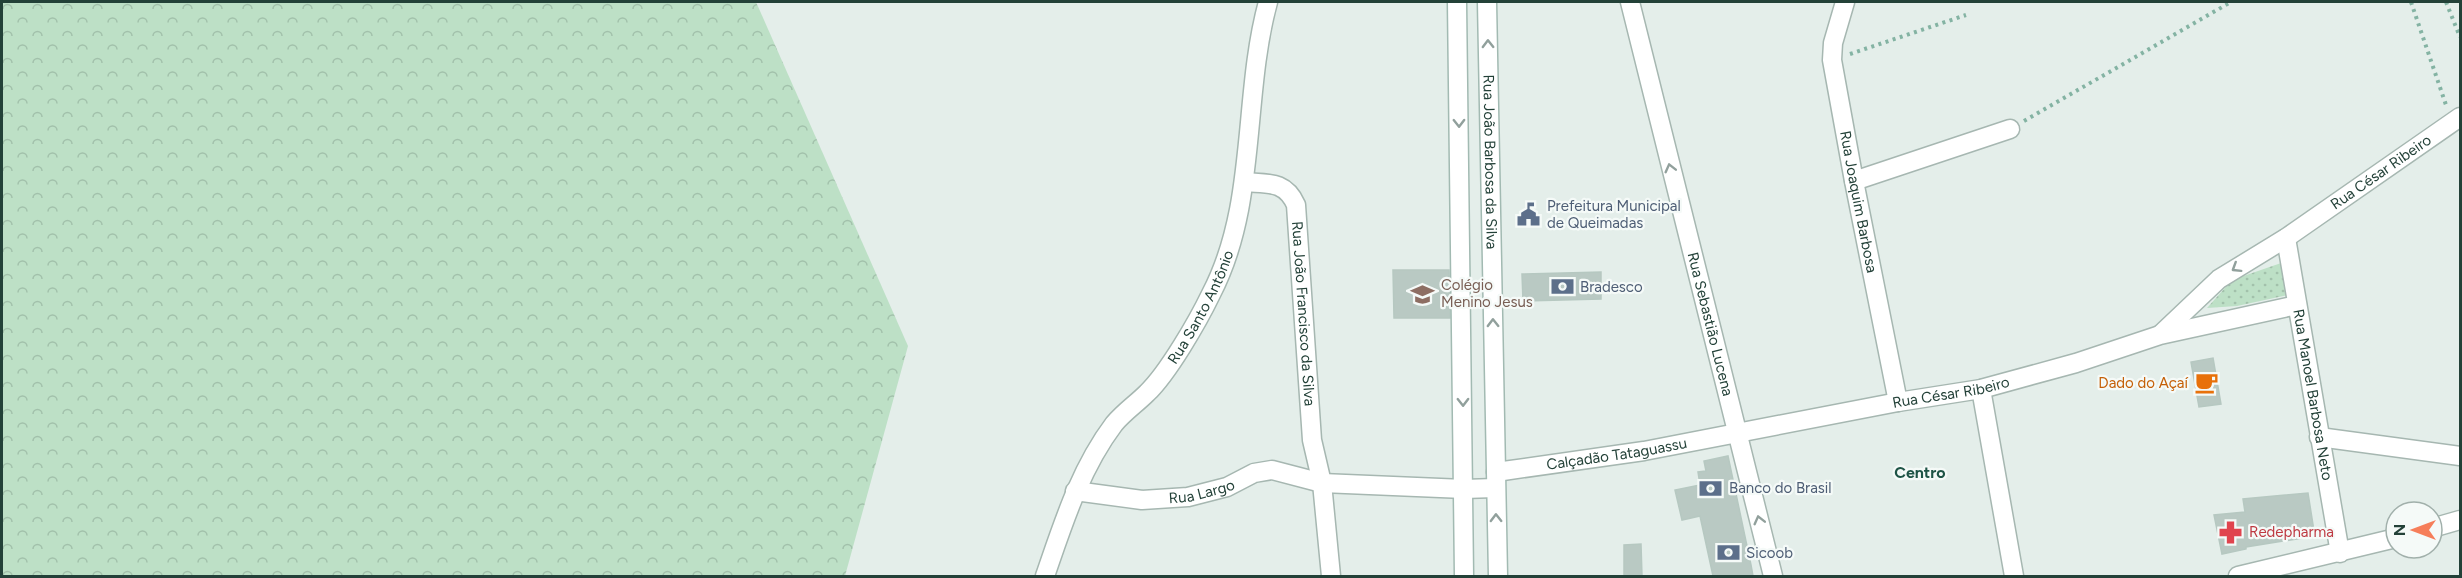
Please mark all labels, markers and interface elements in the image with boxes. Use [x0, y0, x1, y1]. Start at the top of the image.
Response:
one-way arrow [1482, 40, 1494, 49]
street label: Rua João Barbosa da Silva [1479, 74, 1501, 250]
one-way arrow [1453, 118, 1465, 127]
street label: Rua Joaquim Barbosa [1836, 129, 1881, 274]
street label: Rua César Ribeiro [2327, 131, 2435, 213]
one-way arrow [1665, 163, 1678, 173]
place label: Prefeitura Municipal de Queimadas [1547, 197, 1681, 232]
public building icon: Prefeitura Municipal de Queimadas [1516, 202, 1542, 228]
street label: Rua João Francisco da Silva [1288, 220, 1319, 407]
street label: Rua Santo Antônio [1164, 248, 1237, 368]
street label: Rua Sebastião Lucena [1684, 250, 1737, 398]
one-way arrow [2232, 261, 2242, 273]
bank icon: Bradesco [1549, 274, 1575, 300]
place label: Colégio Menino Jesus [1441, 276, 1533, 311]
place label: Bradesco [1580, 278, 1643, 296]
school or university icon: Colégio Menino Jesus [1410, 281, 1436, 307]
street label: Rua Manoel Barbosa Neto [2289, 308, 2336, 482]
one-way arrow [1487, 319, 1499, 328]
cafe icon: Dado do Açaí [2193, 370, 2219, 396]
street label: Rua César Ribeiro [1891, 373, 2012, 412]
place label: Dado do Açaí [2098, 374, 2190, 392]
one-way arrow [1456, 397, 1469, 406]
street label: Calçadão Tataguassu [1545, 434, 1688, 474]
district label: Centro [1894, 463, 1946, 482]
street label: Rua Largo [1168, 475, 1238, 507]
bank icon: Banco do Brasil [1698, 475, 1724, 501]
place label: Banco do Brasil [1729, 479, 1832, 497]
north arrow [2384, 500, 2444, 560]
one-way arrow [1490, 514, 1502, 523]
one-way arrow [1753, 515, 1766, 525]
pharmacy icon: Redepharma [2218, 519, 2244, 545]
place label: Redepharma [2249, 523, 2334, 541]
text: N [2390, 524, 2409, 536]
bank icon: Sicoob [1715, 540, 1741, 566]
place label: Sicoob [1746, 544, 1793, 562]

